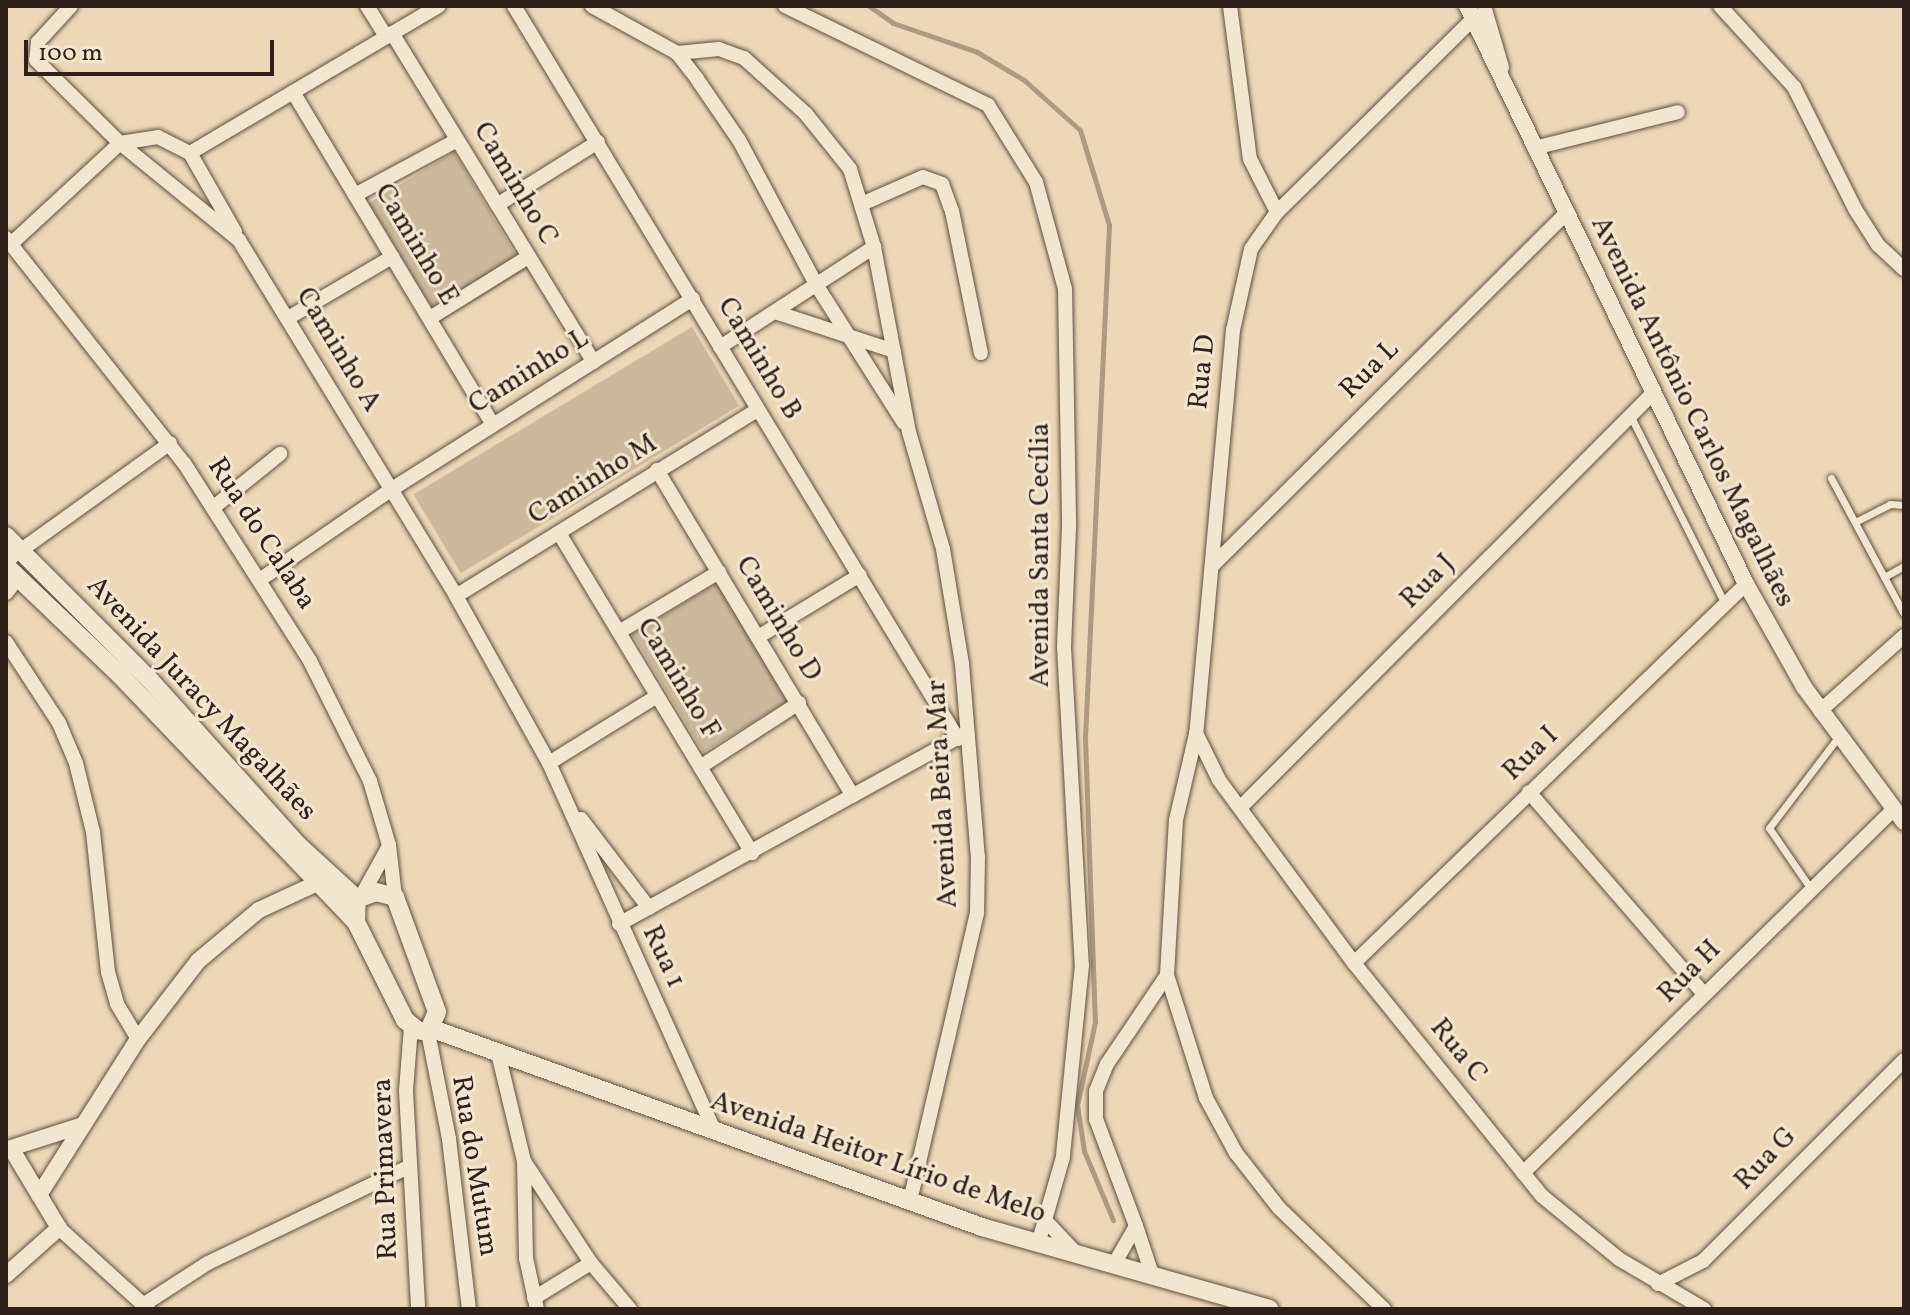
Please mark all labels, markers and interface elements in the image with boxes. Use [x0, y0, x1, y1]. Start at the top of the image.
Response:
scale bar [28, 24, 278, 74]
text: 100 m [38, 37, 103, 71]
street label: Caminho C [465, 116, 565, 252]
street label: Caminho E [367, 178, 465, 312]
street label: Avenida Antônio Carlos Magalhães [1583, 211, 1801, 613]
street label: Caminho A [288, 282, 388, 418]
street label: Caminho B [709, 292, 809, 426]
street label: Caminho L [463, 322, 595, 422]
street label: Rua D [1182, 333, 1224, 411]
street label: Rua L [1333, 333, 1407, 407]
street label: Avenida Santa Cecília [1024, 422, 1058, 688]
street label: Caminho M [522, 427, 664, 533]
street label: Rua do Calaba [199, 452, 323, 616]
street label: Rua J [1394, 548, 1462, 616]
street label: Caminho D [728, 550, 828, 688]
street label: Avenida Juracy Magalhães [79, 570, 323, 828]
street label: Caminho F [629, 612, 727, 746]
street label: Avenida Beira Mar [920, 679, 966, 909]
street label: Rua I [1496, 720, 1566, 788]
street label: Rua 1 [634, 920, 692, 994]
street label: Rua H [1651, 933, 1729, 1011]
street label: Rua C [1422, 1012, 1494, 1090]
street label: Rua do Mutum [443, 1073, 505, 1259]
street label: Rua Primavera [366, 1077, 406, 1261]
street label: Avenida Heitor Lírio de Melo [706, 1085, 1050, 1231]
street label: Rua G [1728, 1120, 1804, 1198]

